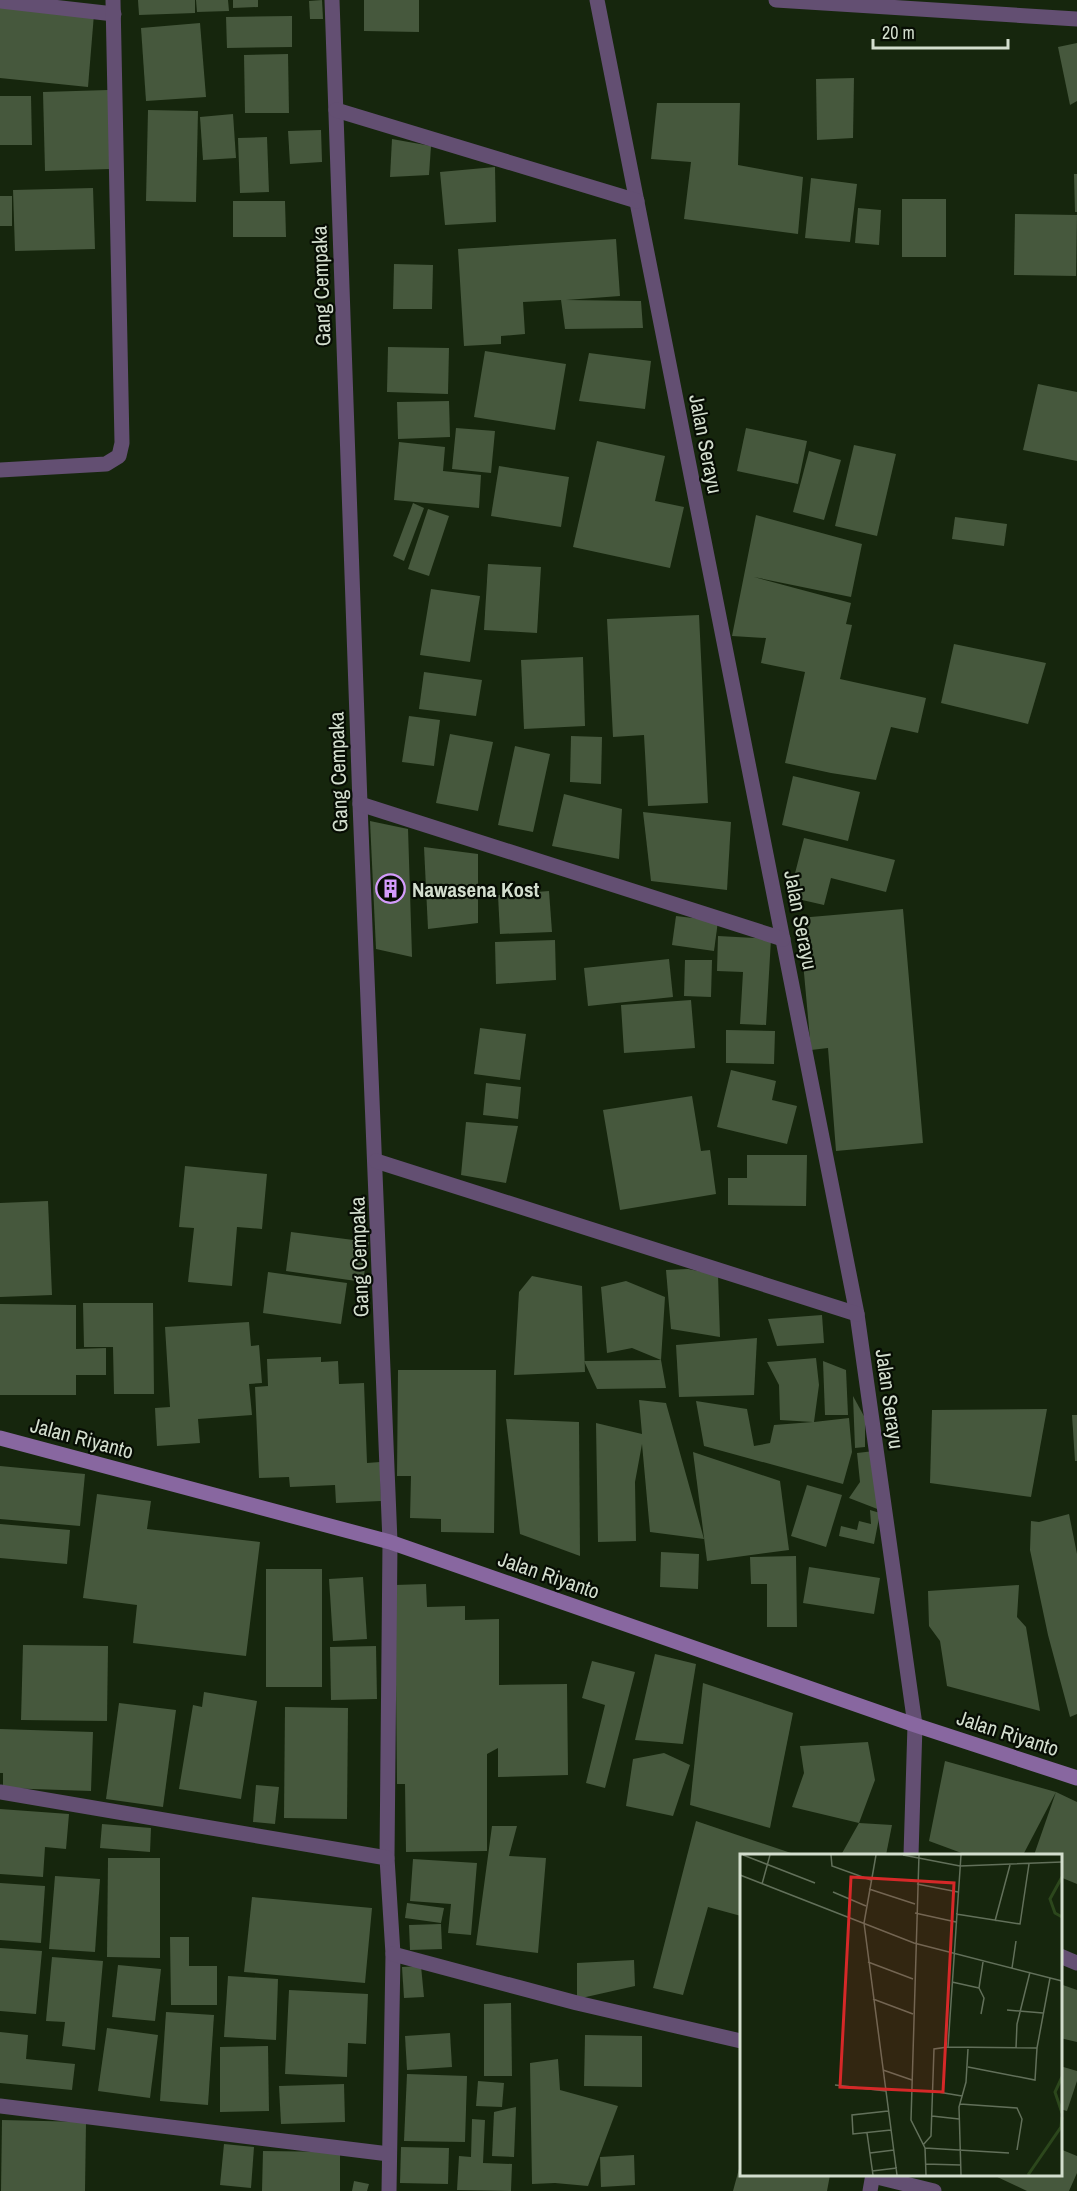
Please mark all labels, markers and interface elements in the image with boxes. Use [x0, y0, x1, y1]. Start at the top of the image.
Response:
scale bar [873, 12, 1008, 50]
text: 20 m [882, 20, 915, 45]
street label: Gang Cempaka [304, 225, 338, 347]
street label: Jalan Serayu [682, 392, 730, 496]
street label: Gang Cempaka [321, 711, 355, 833]
street label: Jalan Serayu [777, 868, 825, 972]
building icon: Nawasena Kost [375, 873, 407, 905]
place label: Nawasena Kost [412, 875, 540, 904]
street label: Gang Cempaka [342, 1196, 376, 1318]
street label: Jalan Serayu [869, 1347, 911, 1451]
street label: Jalan Riyanto [27, 1410, 137, 1466]
street label: Jalan Riyanto [494, 1544, 604, 1606]
street label: Jalan Riyanto [953, 1703, 1063, 1763]
inset map [740, 1854, 1062, 2176]

